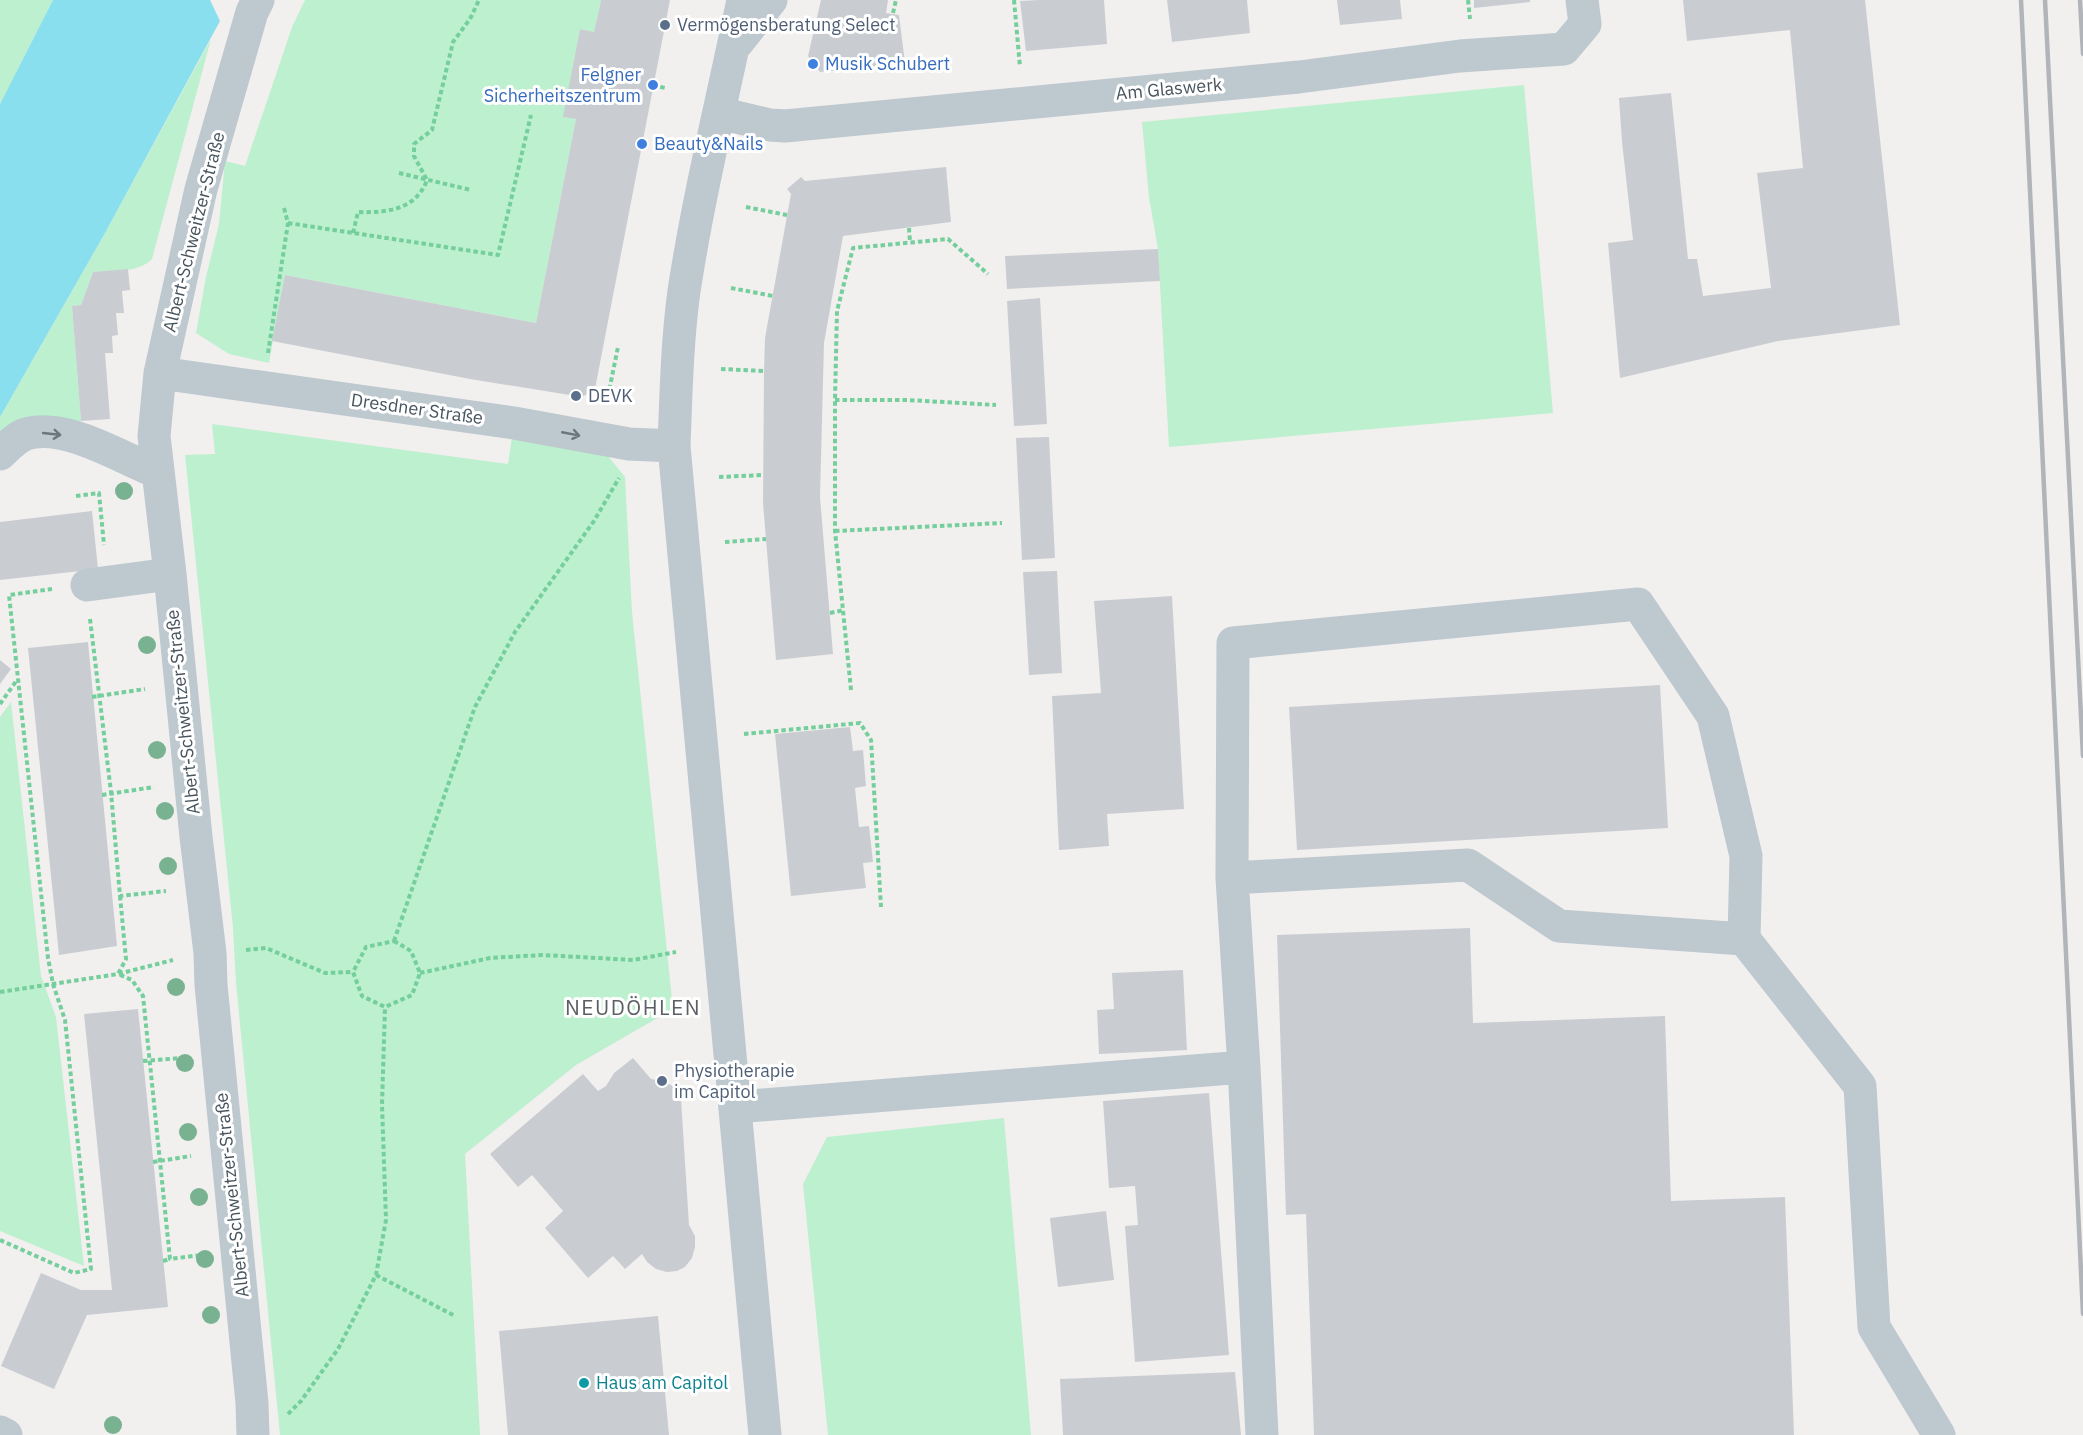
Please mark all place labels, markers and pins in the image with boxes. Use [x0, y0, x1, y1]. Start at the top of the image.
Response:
place label: Vermögensberatung Select [677, 13, 895, 36]
marker: Vermögensberatung Select [658, 18, 672, 32]
place label: Musik Schubert [825, 52, 950, 75]
marker: Musik Schubert [806, 57, 820, 71]
place label: Felgner Sicherheitszentrum [484, 63, 641, 107]
marker: Felgner Sicherheitszentrum [646, 78, 660, 92]
place label: Beauty&Nails [654, 132, 763, 155]
marker: Beauty&Nails [635, 137, 649, 151]
place label: DEVK [588, 384, 633, 407]
marker: DEVK [569, 389, 583, 403]
place label: Physiotherapie im Capitol [674, 1059, 795, 1103]
marker: Physiotherapie im Capitol [655, 1074, 669, 1088]
place label: Haus am Capitol [596, 1371, 728, 1394]
marker: Haus am Capitol [577, 1376, 591, 1390]

